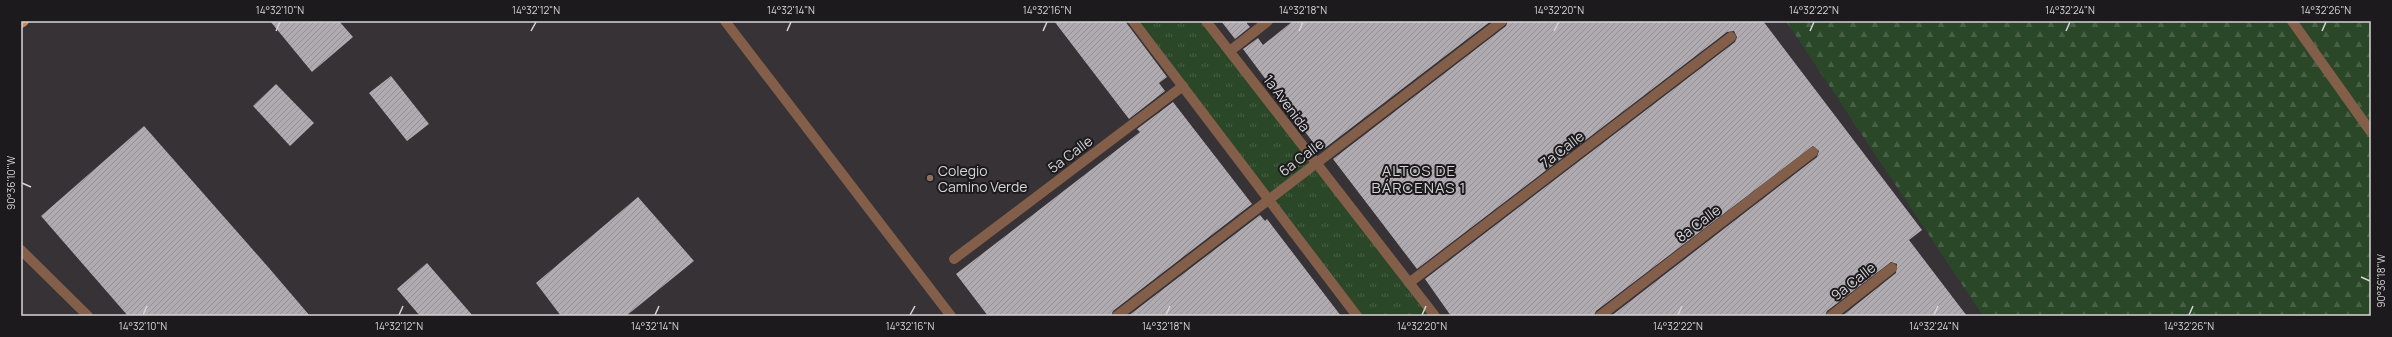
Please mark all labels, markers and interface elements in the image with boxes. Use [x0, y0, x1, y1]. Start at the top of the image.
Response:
text: 14°32'10"N [256, 3, 304, 17]
text: 14°32'12"N [512, 3, 560, 17]
text: 14°32'14"N [767, 3, 815, 17]
text: 14°32'16"N [1023, 3, 1071, 17]
text: 14°32'18"N [1279, 3, 1327, 17]
text: 14°32'20"N [1534, 3, 1584, 17]
text: 14°32'22"N [1789, 3, 1839, 17]
text: 14°32'24"N [2045, 3, 2095, 17]
text: 14°32'26"N [2301, 3, 2351, 17]
street label: 1a Avenida [1259, 71, 1315, 135]
street label: 7a Calle [1536, 126, 1588, 172]
street label: 5a Calle [1044, 131, 1096, 177]
street label: 6a Calle [1275, 134, 1327, 180]
text: 90°36'10"W [4, 155, 18, 210]
district label: ALTOS DE BÁRCENAS 1 [1372, 160, 1466, 198]
place label: Colegio Camino Verde [938, 161, 1027, 196]
marker: Colegio Camino Verde [925, 173, 935, 183]
street label: 8a Calle [1672, 200, 1724, 246]
text: 90°36'18"W [2374, 254, 2388, 308]
street label: 9a Calle [1827, 258, 1879, 304]
text: 14°32'10"N [119, 319, 167, 333]
text: 14°32'12"N [375, 319, 423, 333]
text: 14°32'14"N [631, 319, 679, 333]
text: 14°32'16"N [886, 319, 934, 333]
text: 14°32'18"N [1142, 319, 1190, 333]
text: 14°32'20"N [1397, 319, 1447, 333]
text: 14°32'22"N [1653, 319, 1703, 333]
text: 14°32'24"N [1909, 319, 1959, 333]
text: 14°32'26"N [2164, 319, 2214, 333]

